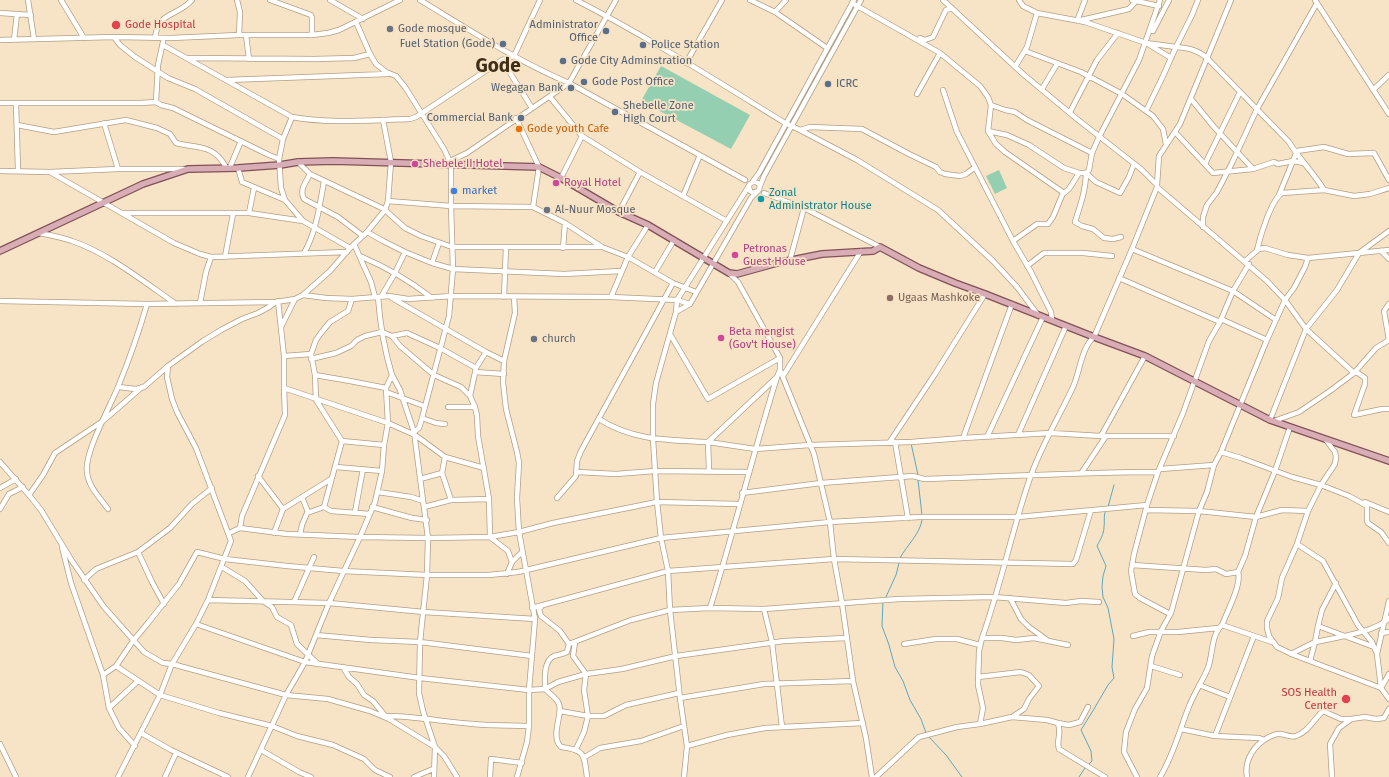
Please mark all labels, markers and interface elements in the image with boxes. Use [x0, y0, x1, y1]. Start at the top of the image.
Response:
place label: Gode Hospital [125, 18, 196, 32]
place label: Administrator Office [530, 18, 598, 44]
marker: Gode Hospital [110, 19, 122, 31]
place label: Gode mosque [398, 22, 467, 36]
marker: Gode mosque [385, 24, 395, 34]
marker: Administrator Office [601, 26, 611, 36]
place label: Fuel Station (Gode) [400, 37, 495, 51]
place label: Police Station [651, 38, 720, 52]
marker: Fuel Station (Gode) [498, 39, 508, 49]
marker: Police Station [638, 40, 648, 50]
place label: Gode City Adminstration [571, 54, 692, 68]
district label: Gode [475, 56, 521, 78]
marker: Gode City Adminstration [558, 56, 568, 66]
place label: Gode Post Office [592, 75, 674, 89]
marker: Gode Post Office [579, 77, 589, 87]
place label: ICRC [836, 77, 858, 91]
marker: ICRC [823, 79, 833, 89]
place label: Wegagan Bank [491, 81, 563, 95]
marker: Wegagan Bank [566, 83, 576, 93]
place label: Shebelle Zone High Court [623, 99, 694, 125]
marker: Shebelle Zone High Court [610, 107, 620, 117]
place label: Commercial Bank [427, 111, 513, 125]
marker: Commercial Bank [516, 113, 526, 123]
place label: Gode youth Cafe [527, 122, 609, 136]
marker: Gode youth Cafe [514, 124, 524, 134]
place label: Shebele II Hotel [423, 157, 502, 171]
marker: Shebele II Hotel [410, 159, 420, 169]
place label: Royal Hotel [564, 176, 621, 190]
marker: Royal Hotel [551, 178, 561, 188]
place label: market [462, 184, 497, 198]
marker: market [449, 186, 459, 196]
place label: Zonal Administrator House [769, 186, 872, 212]
marker: Zonal Administrator House [756, 194, 766, 204]
place label: Al-Nuur Mosque [555, 203, 635, 217]
marker: Al-Nuur Mosque [542, 205, 552, 215]
place label: Petronas Guest House [743, 242, 806, 268]
marker: Petronas Guest House [730, 250, 740, 260]
place label: Ugaas Mashkoke [898, 291, 980, 305]
marker: Ugaas Mashkoke [885, 293, 895, 303]
place label: Beta mengist (Gov't House) [729, 325, 796, 351]
place label: church [542, 332, 576, 346]
marker: Beta mengist (Gov't House) [716, 333, 726, 343]
marker: church [529, 334, 539, 344]
place label: SOS Health Center [1282, 686, 1337, 712]
marker: SOS Health Center [1340, 693, 1352, 705]

